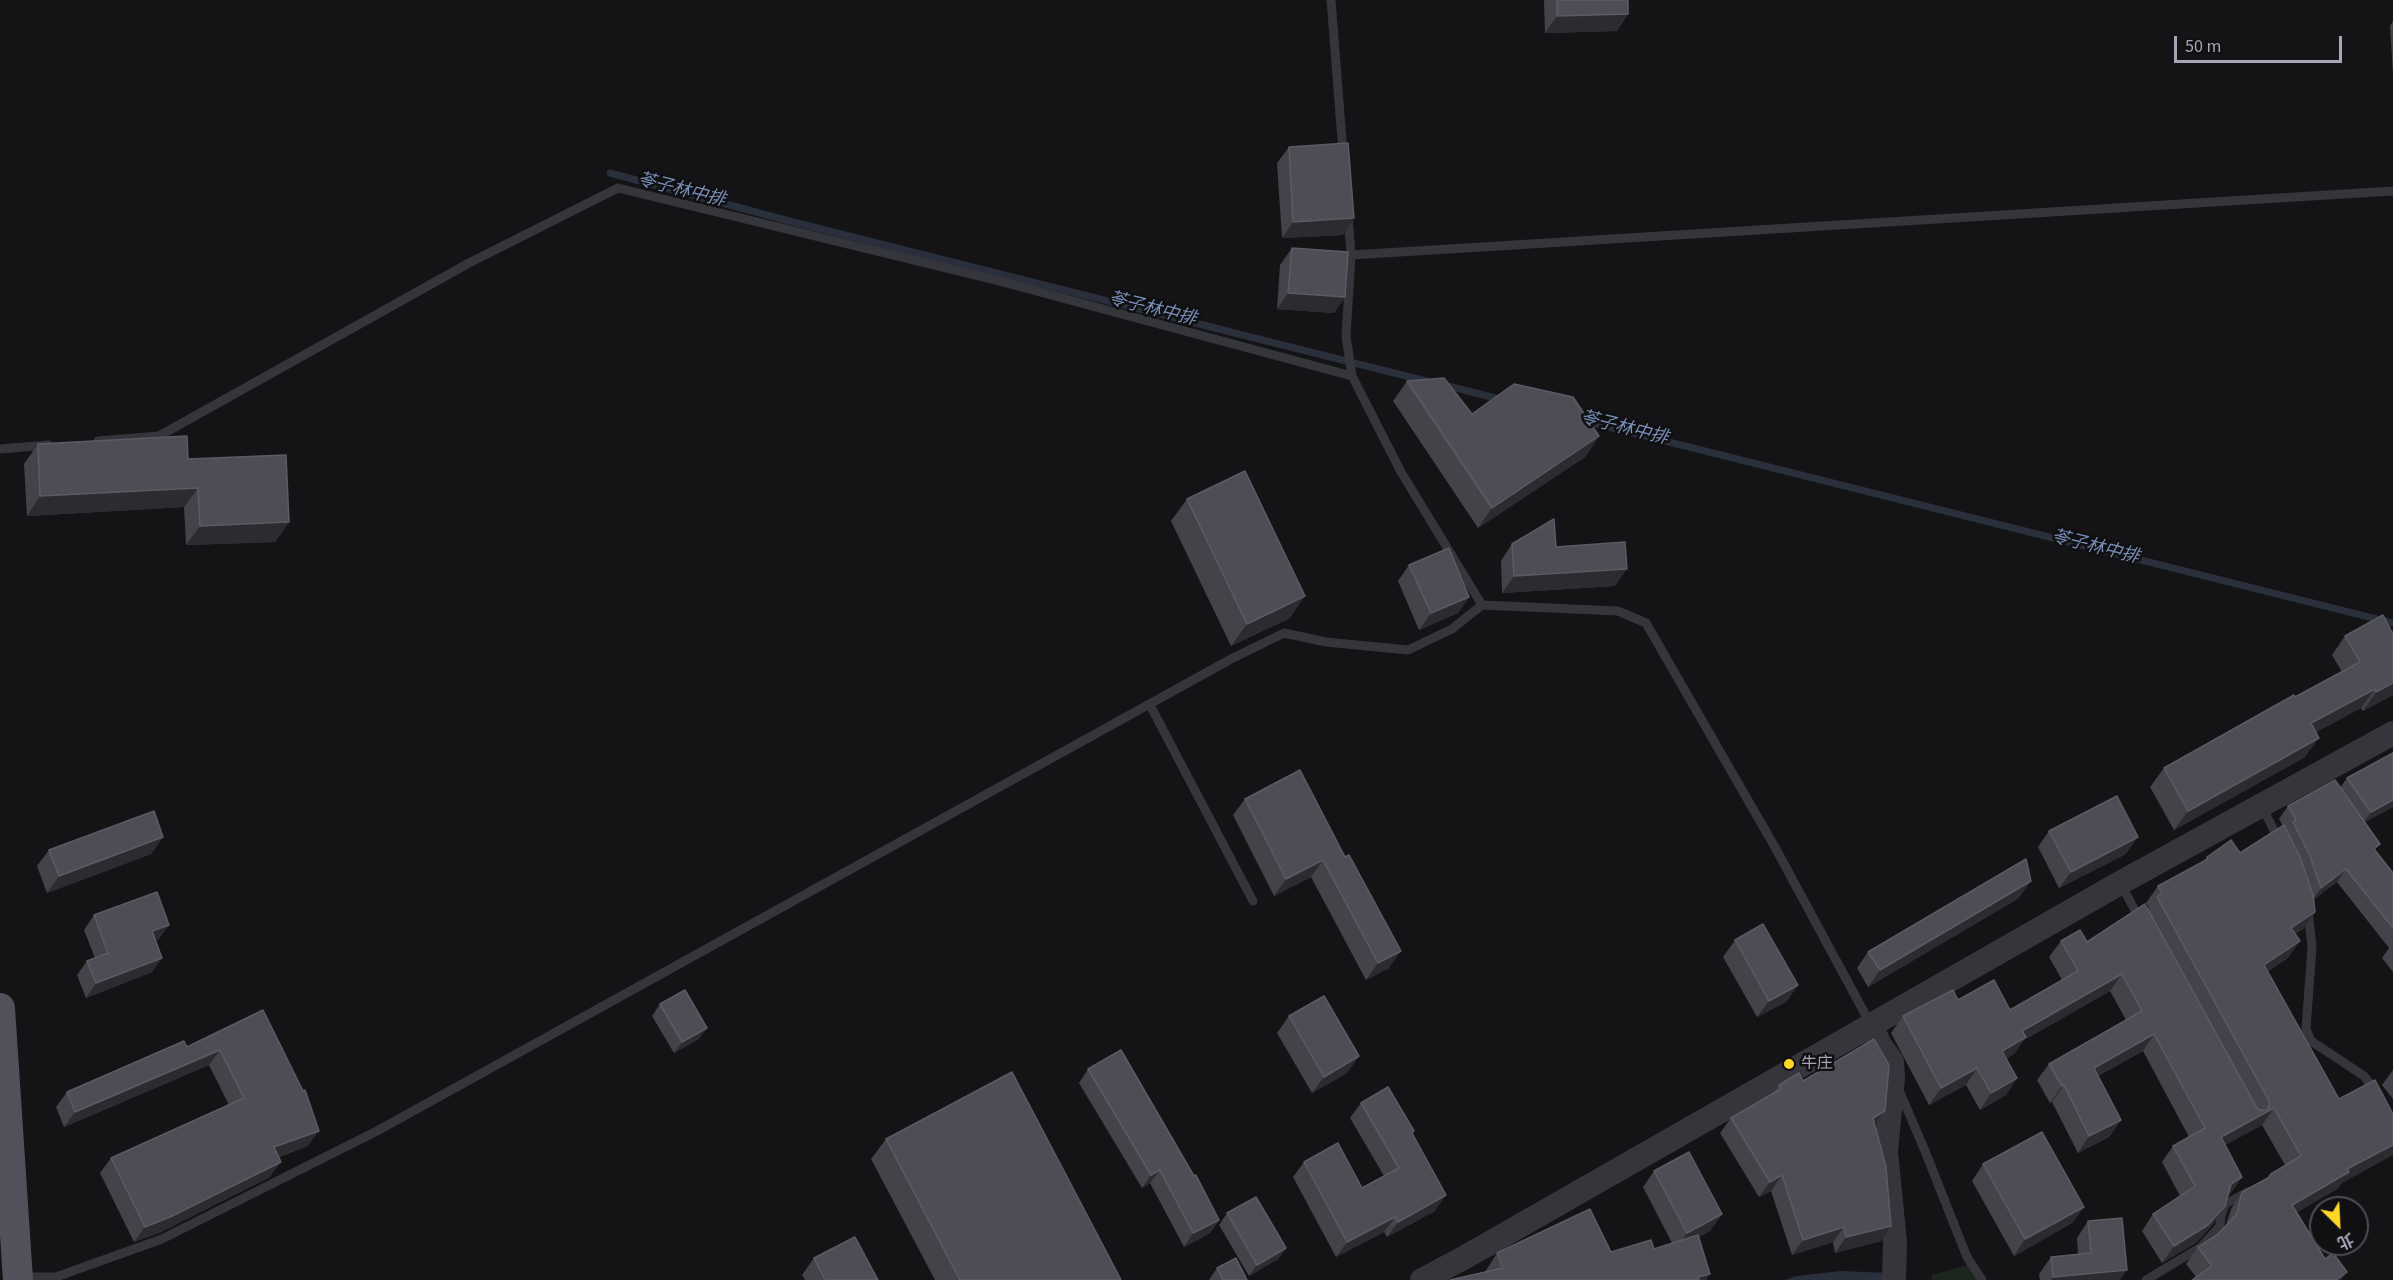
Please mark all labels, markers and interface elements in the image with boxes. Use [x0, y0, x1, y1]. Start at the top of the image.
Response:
scale bar [2177, 24, 2345, 62]
text: 50 m [2185, 34, 2221, 59]
water label: 苓子林中排 [635, 170, 727, 212]
water label: 苓子林中排 [1106, 289, 1198, 331]
water label: 苓子林中排 [1578, 408, 1670, 450]
water label: 苓子林中排 [2049, 527, 2141, 569]
place label: 牛庄 [1801, 1054, 1833, 1074]
marker: 牛庄 [1782, 1057, 1796, 1071]
north arrow [2309, 1196, 2369, 1256]
text: 北 [2334, 1227, 2357, 1254]

